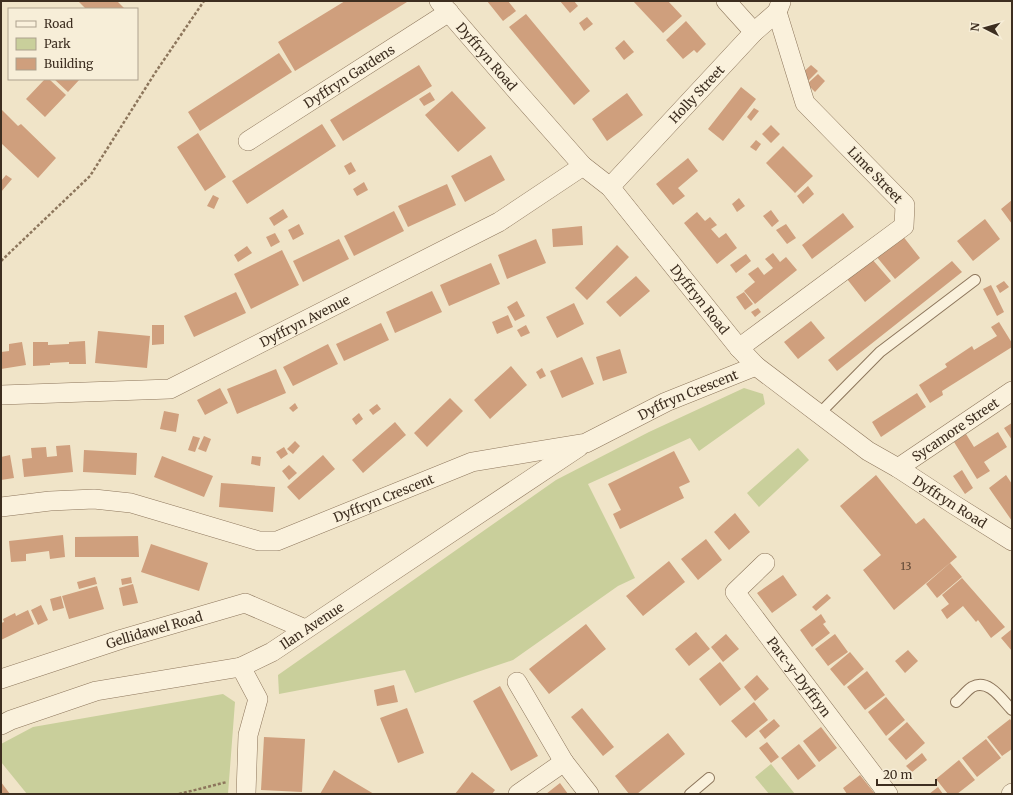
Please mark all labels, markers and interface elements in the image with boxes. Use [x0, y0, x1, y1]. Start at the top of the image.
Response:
legend [8, 8, 138, 80]
north arrow [965, 8, 1005, 48]
text: Road [44, 16, 73, 31]
street label: Dyffryn Road [453, 19, 521, 94]
text: N [968, 22, 983, 32]
text: Park [44, 36, 71, 51]
street label: Dyffryn Gardens [300, 41, 398, 112]
text: Building [44, 56, 94, 71]
street label: Holly Street [665, 61, 728, 127]
street label: Lime Street [844, 143, 906, 207]
street label: Dyffryn Road [667, 261, 733, 338]
street label: Dyffryn Avenue [257, 291, 353, 351]
street label: Dyffryn Crescent [635, 366, 740, 424]
street label: Sycamore Street [908, 394, 1002, 465]
street label: Dyffryn Crescent [331, 470, 436, 526]
street label: Dyffryn Road [909, 471, 990, 532]
house number: 13 [901, 559, 911, 573]
street label: Ilan Avenue [276, 598, 347, 653]
street label: Gellidawel Road [104, 607, 205, 652]
street label: Parc-y-Dyffryn [763, 633, 835, 720]
scale bar [877, 761, 936, 787]
text: 20 m [883, 767, 912, 782]

